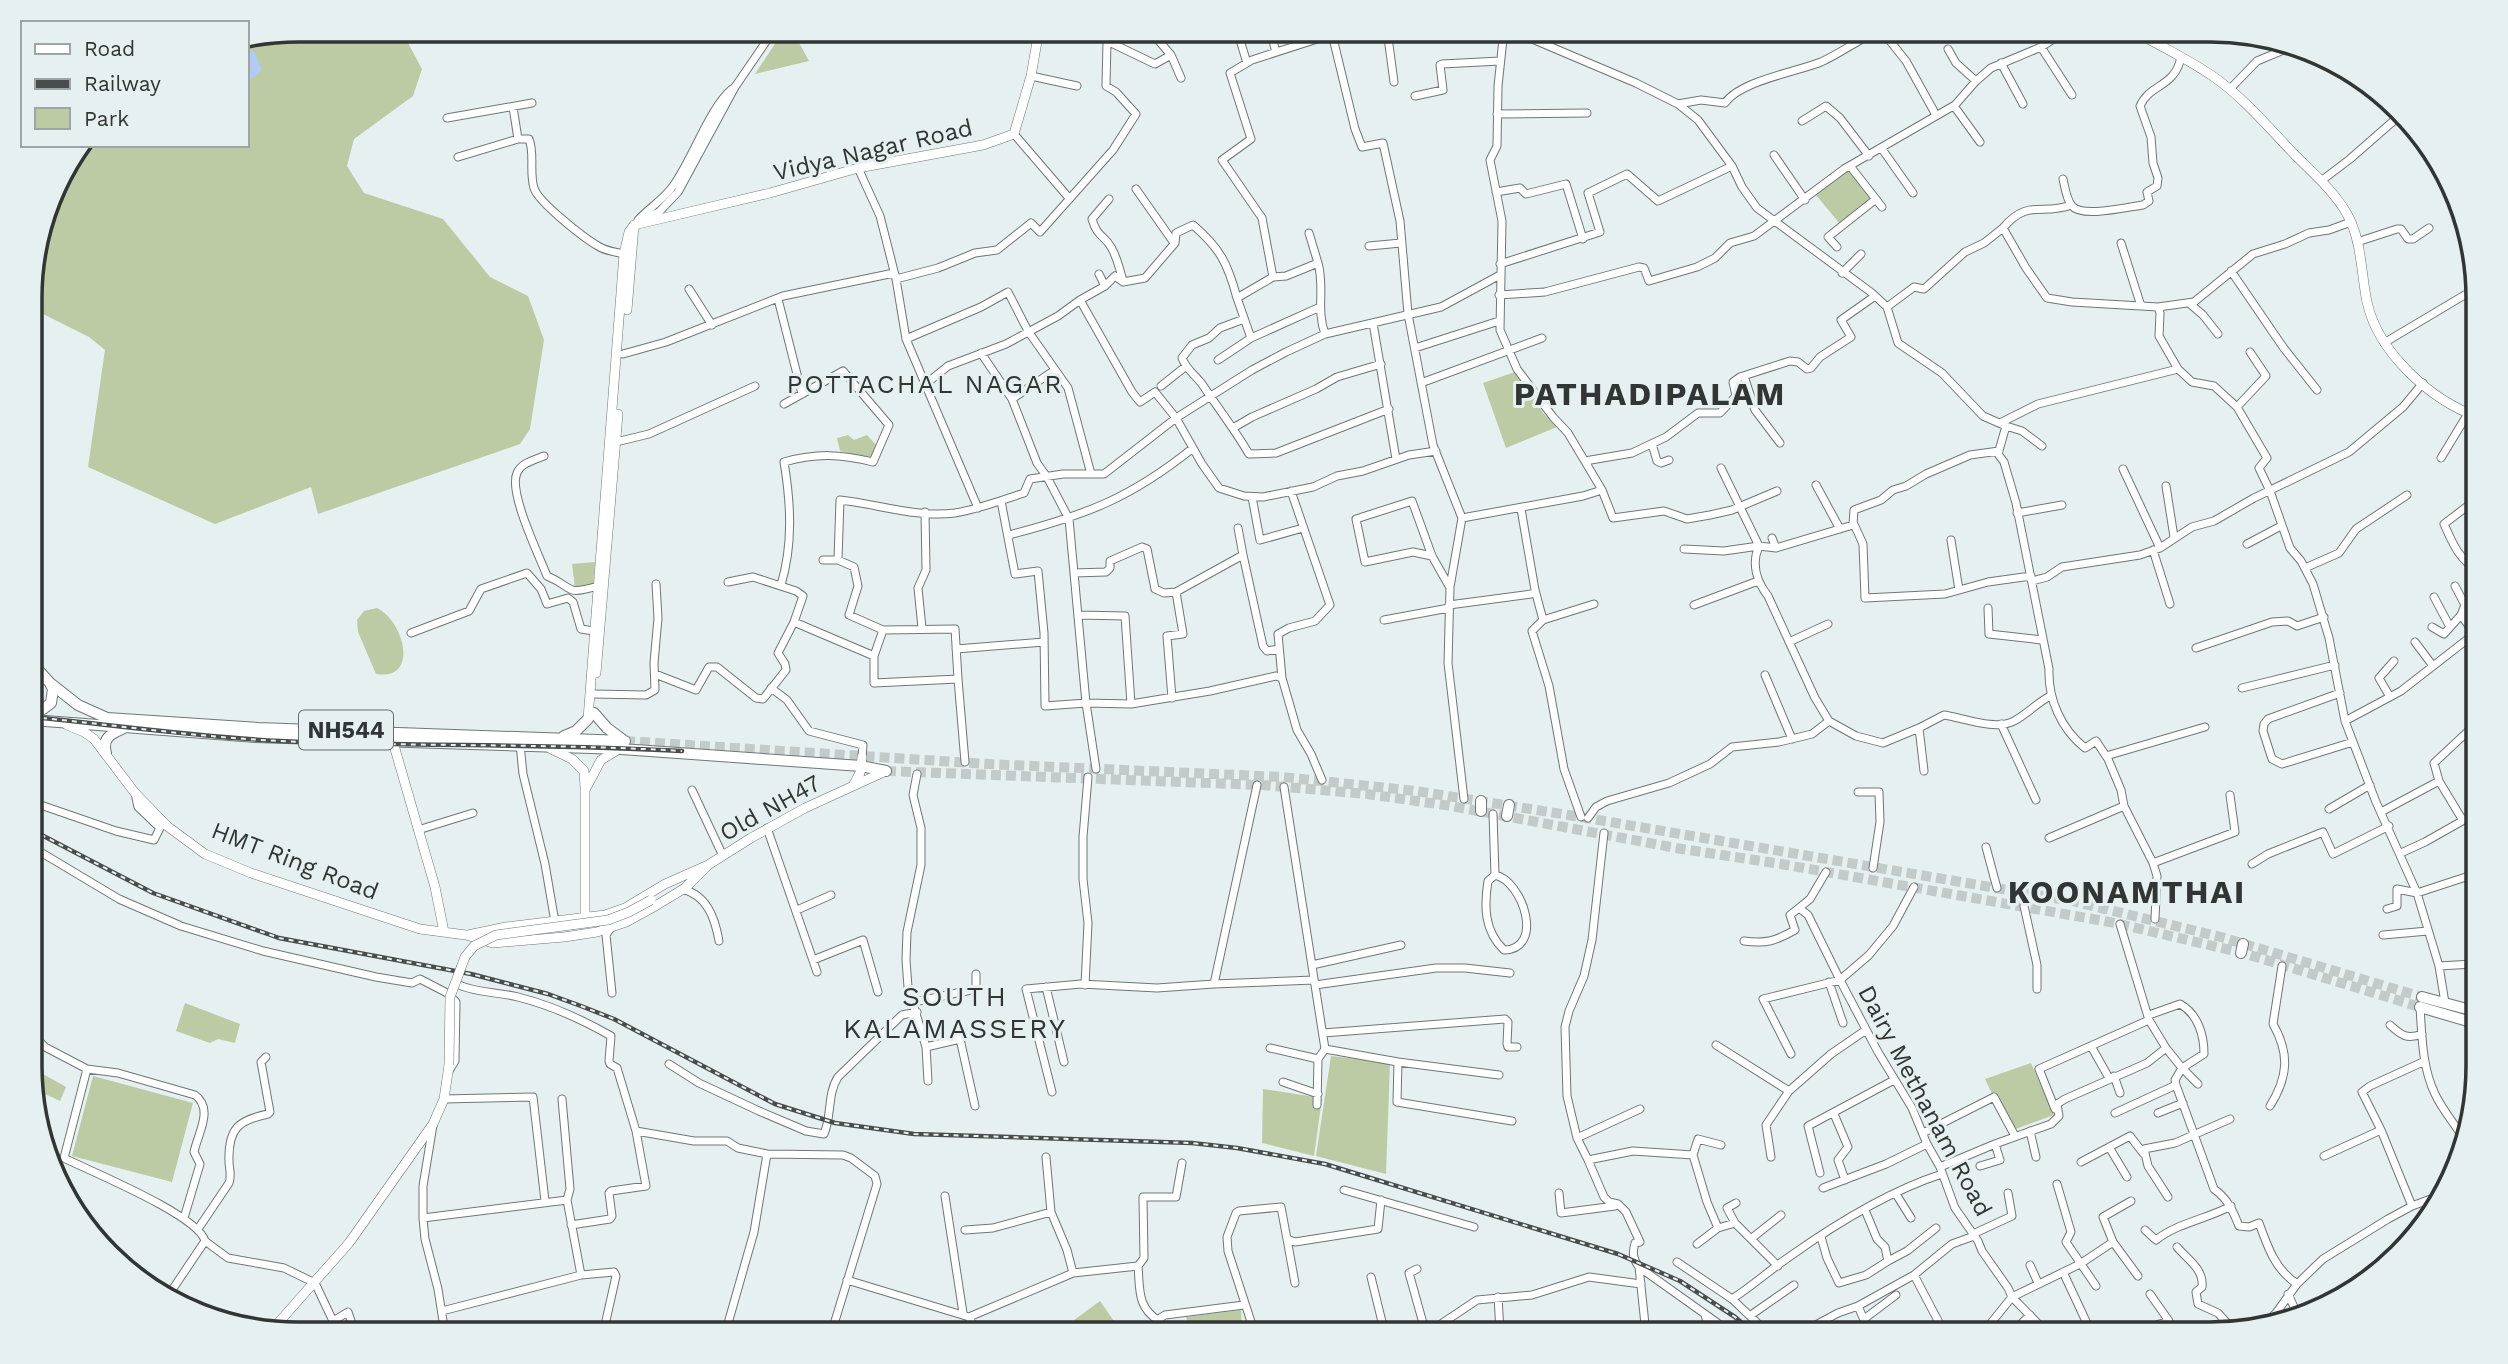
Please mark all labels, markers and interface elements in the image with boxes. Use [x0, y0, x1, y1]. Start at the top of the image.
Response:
legend [21, 21, 248, 147]
text: Road [84, 36, 135, 61]
text: Railway [84, 71, 161, 96]
text: Park [84, 106, 129, 131]
street label: Vidya Nagar Road [771, 113, 975, 187]
district label: POTTACHAL NAGAR [786, 369, 1064, 399]
district label: PATHADIPALAM [1514, 375, 1786, 413]
road number: NH544 [299, 710, 393, 750]
street label: Old NH47 [715, 769, 825, 847]
street label: HMT Ring Road [207, 816, 383, 906]
district label: KOONAMTHAI [2008, 873, 2246, 911]
district label: SOUTH KALAMASSERY [843, 980, 1067, 1045]
street label: Dairy Methanam Road [1852, 981, 1998, 1221]

